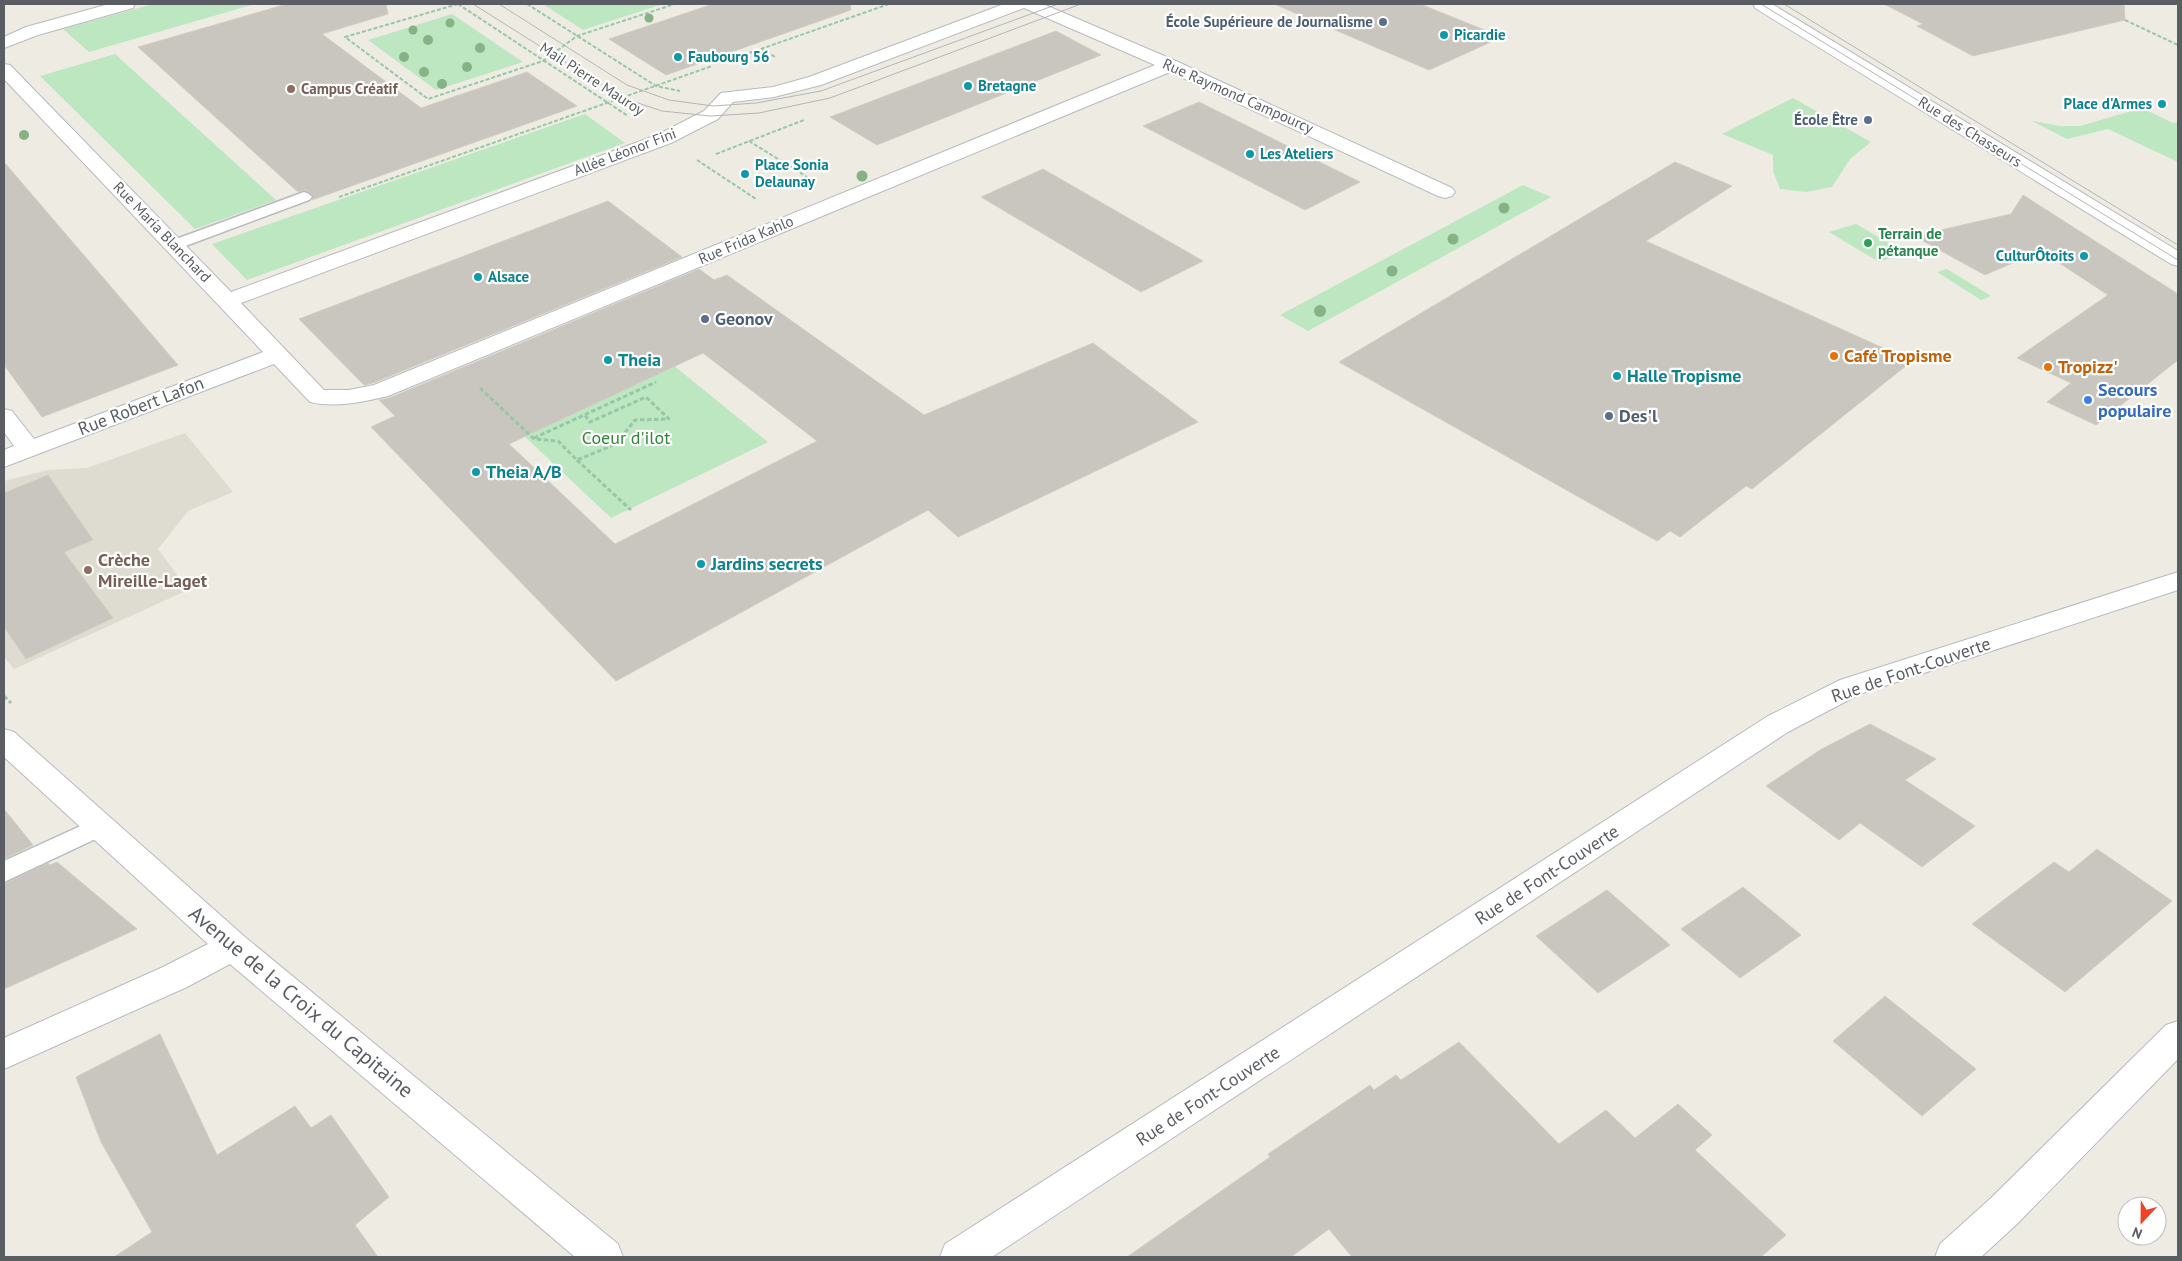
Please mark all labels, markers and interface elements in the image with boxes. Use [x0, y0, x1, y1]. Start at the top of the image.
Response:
place label: École Supérieure de Journalisme [1166, 12, 1373, 31]
marker: École Supérieure de Journalisme [1377, 16, 1389, 28]
place label: Picardie [1454, 25, 1506, 44]
marker: Picardie [1438, 29, 1450, 41]
street label: Mail Pierre Mauroy [536, 38, 648, 119]
place label: Faubourg 56 [688, 47, 769, 66]
marker: Faubourg 56 [672, 51, 684, 63]
street label: Rue Raymond Campourcy [1160, 54, 1317, 137]
place label: Bretagne [978, 76, 1037, 95]
place label: Campus Créatif [301, 79, 399, 98]
marker: Bretagne [962, 80, 974, 92]
marker: Campus Créatif [285, 83, 297, 95]
street label: Rue des Chasseurs [1915, 92, 2026, 171]
place label: Place d'Armes [2064, 94, 2152, 113]
marker: Place d'Armes [2156, 98, 2168, 110]
place label: École Être [1794, 110, 1858, 129]
marker: École Être [1862, 114, 1874, 126]
street label: Allée Léonor Fini [571, 123, 679, 180]
place label: Les Ateliers [1260, 144, 1333, 163]
marker: Les Ateliers [1244, 148, 1256, 160]
place label: Place Sonia Delaunay [755, 155, 829, 191]
marker: Place Sonia Delaunay [739, 168, 751, 180]
street label: Rue María Blanchard [109, 177, 215, 286]
street label: Rue Frida Kahlo [695, 211, 796, 268]
place label: Terrain de pétanque [1878, 224, 1942, 260]
marker: Terrain de pétanque [1862, 237, 1874, 249]
place label: CulturÔtoits [1996, 246, 2074, 265]
marker: CulturÔtoits [2078, 250, 2090, 262]
place label: Alsace [488, 267, 529, 286]
marker: Alsace [472, 271, 484, 283]
place label: Geonov [715, 307, 773, 330]
marker: Geonov [699, 313, 711, 325]
place label: Café Tropisme [1844, 344, 1952, 367]
place label: Theia [618, 348, 661, 371]
marker: Café Tropisme [1828, 350, 1840, 362]
marker: Theia [602, 354, 614, 366]
place label: Tropizz' [2058, 355, 2118, 378]
marker: Tropizz' [2042, 361, 2054, 373]
place label: Halle Tropisme [1627, 364, 1741, 387]
marker: Halle Tropisme [1611, 370, 1623, 382]
street label: Rue Robert Lafon [75, 371, 207, 440]
place label: Secours populaire [2098, 378, 2171, 422]
marker: Secours populaire [2082, 394, 2094, 406]
place label: Des'l [1619, 404, 1658, 427]
marker: Des'l [1603, 410, 1615, 422]
park label: Coeur d'ilot [582, 426, 670, 449]
place label: Theia A/B [486, 460, 562, 483]
marker: Theia A/B [470, 466, 482, 478]
place label: Crèche Mireille-Laget [98, 548, 208, 592]
place label: Jardins secrets [710, 552, 823, 575]
marker: Jardins secrets [695, 558, 707, 570]
marker: Crèche Mireille-Laget [82, 564, 94, 576]
street label: Rue de Font-Couverte [1828, 631, 1994, 708]
street label: Rue de Font-Couverte [1470, 819, 1623, 930]
street label: Avenue de la Croix du Capitaine [184, 900, 419, 1104]
street label: Rue de Font-Couverte [1131, 1040, 1284, 1151]
north arrow [2117, 1196, 2167, 1246]
text: N [2129, 1223, 2145, 1243]

